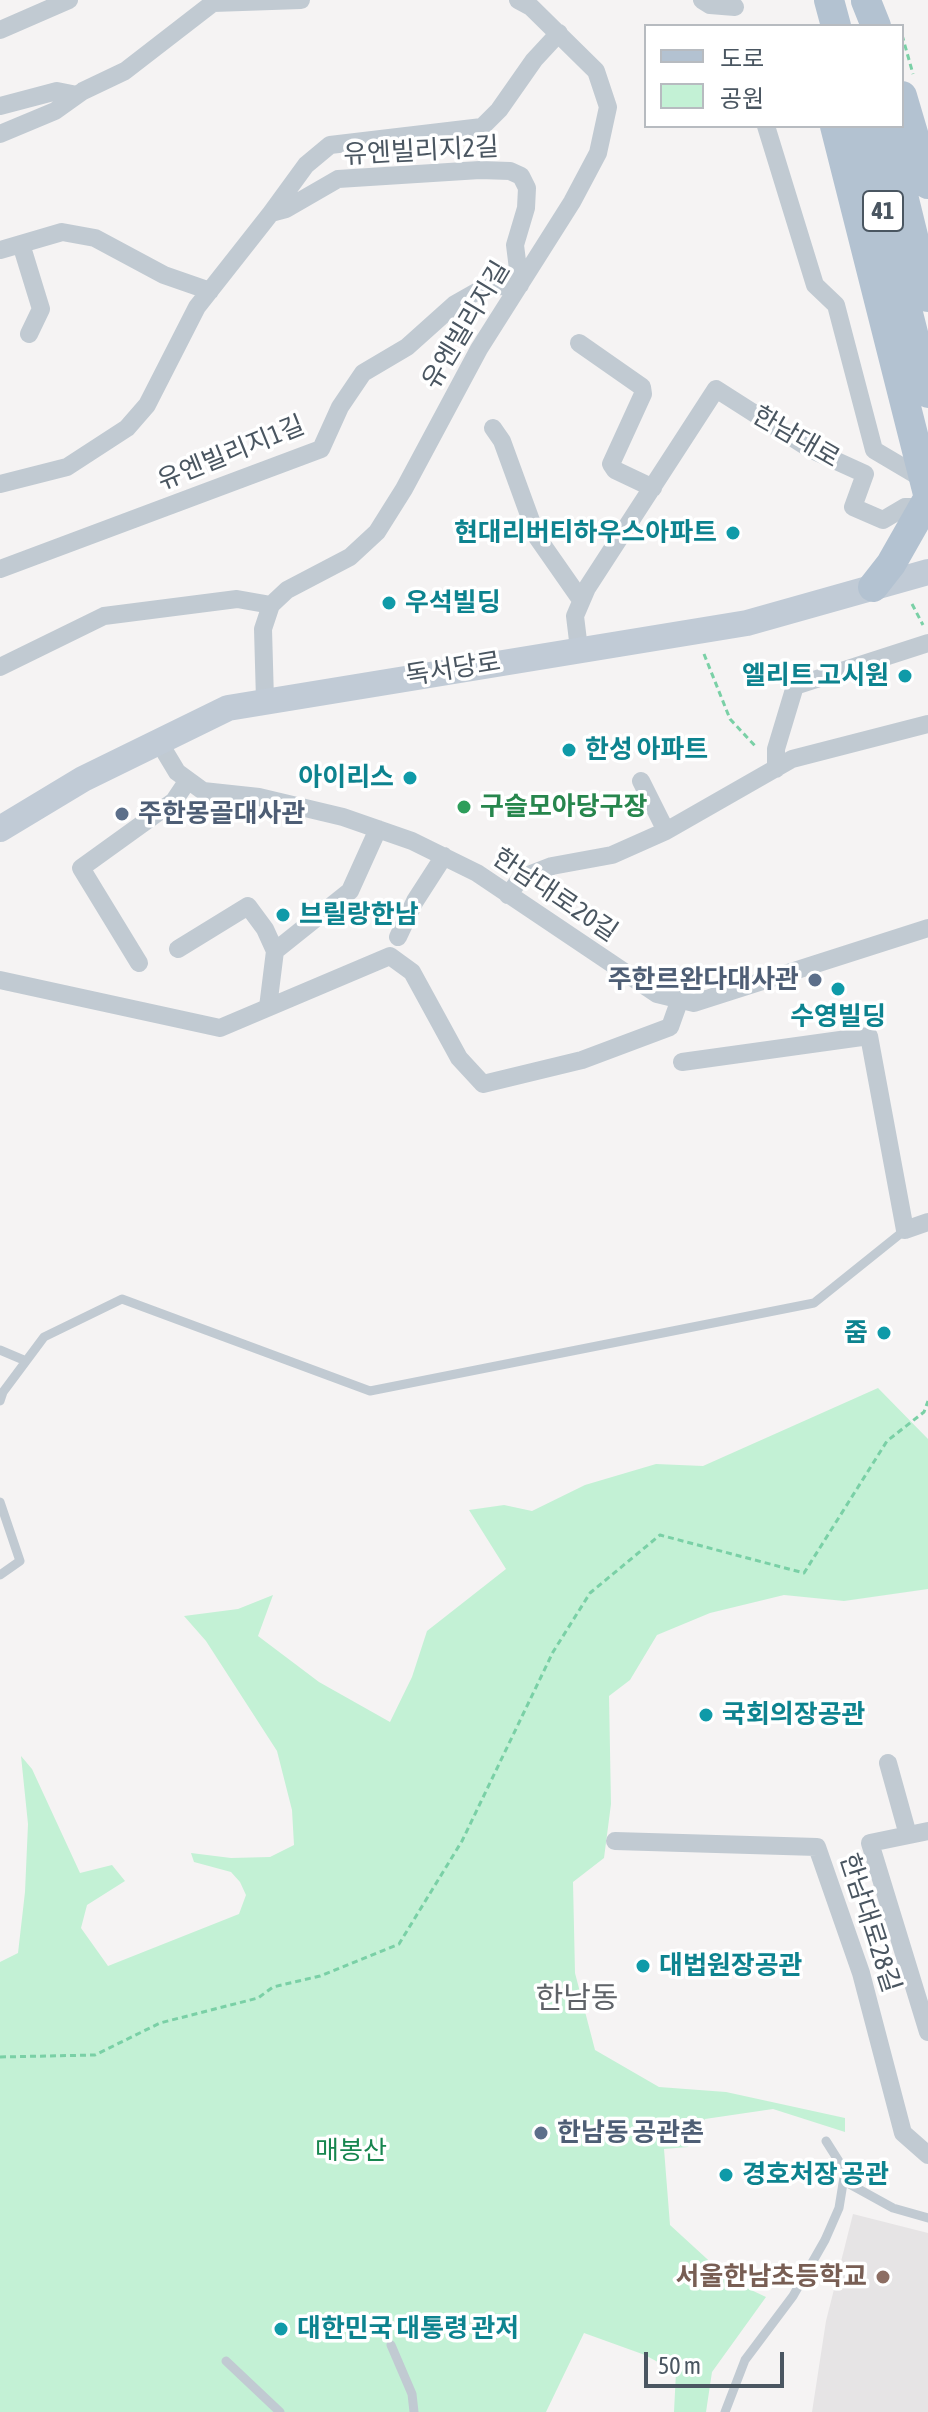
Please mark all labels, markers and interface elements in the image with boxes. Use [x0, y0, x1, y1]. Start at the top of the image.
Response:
legend [644, 24, 904, 128]
text: 도로 [720, 45, 764, 72]
text: 공원 [720, 85, 764, 112]
street label: 유엔빌리지2길 [342, 131, 500, 171]
road number: 41 [863, 191, 903, 231]
street label: 유엔빌리지길 [416, 255, 516, 395]
street label: 한남대로 [747, 400, 845, 474]
street label: 유엔빌리지1길 [153, 409, 309, 497]
place label: 현대리버티하우스아파트 [454, 517, 717, 549]
marker: 현대리버티하우스아파트 [724, 524, 742, 542]
place label: 우석빌딩 [405, 587, 501, 619]
marker: 우석빌딩 [380, 594, 398, 612]
street label: 독서당로 [403, 646, 503, 692]
place label: 엘리트 고시원 [742, 660, 889, 692]
marker: 엘리트 고시원 [896, 667, 914, 685]
place label: 한성 아파트 [585, 734, 708, 766]
marker: 한성 아파트 [560, 741, 578, 759]
place label: 아이리스 [298, 762, 394, 794]
marker: 아이리스 [401, 769, 419, 787]
place label: 구슬모아당구장 [480, 791, 647, 823]
place label: 주한몽골대사관 [138, 798, 305, 830]
marker: 구슬모아당구장 [455, 798, 473, 816]
marker: 주한몽골대사관 [113, 805, 131, 823]
street label: 한남대로20길 [487, 842, 623, 948]
place label: 브릴랑한남 [299, 899, 419, 931]
marker: 브릴랑한남 [274, 906, 292, 924]
place label: 주한르완다대사관 [608, 964, 799, 996]
marker: 주한르완다대사관 [806, 971, 824, 989]
marker: 수영빌딩 [829, 980, 847, 998]
place label: 수영빌딩 [790, 1001, 886, 1033]
place label: 줌 [844, 1317, 868, 1349]
marker: 줌 [875, 1324, 893, 1342]
place label: 국회의장공관 [722, 1699, 866, 1731]
marker: 국회의장공관 [697, 1706, 715, 1724]
street label: 한남대로28길 [833, 1850, 907, 1996]
place label: 대법원장공관 [659, 1950, 803, 1982]
marker: 대법원장공관 [634, 1957, 652, 1975]
district label: 한남동 [536, 1981, 618, 2017]
place label: 한남동 공관촌 [557, 2117, 704, 2149]
marker: 한남동 공관촌 [532, 2124, 550, 2142]
park label: 매봉산 [315, 2135, 387, 2167]
place label: 경호처장 공관 [742, 2159, 889, 2191]
marker: 경호처장 공관 [717, 2166, 735, 2184]
place label: 서울한남초등학교 [676, 2261, 867, 2293]
marker: 서울한남초등학교 [874, 2268, 892, 2286]
place label: 대한민국 대통령 관저 [297, 2313, 519, 2345]
marker: 대한민국 대통령 관저 [272, 2320, 290, 2338]
scale bar [648, 2336, 788, 2386]
text: 50 m [658, 2352, 701, 2379]

